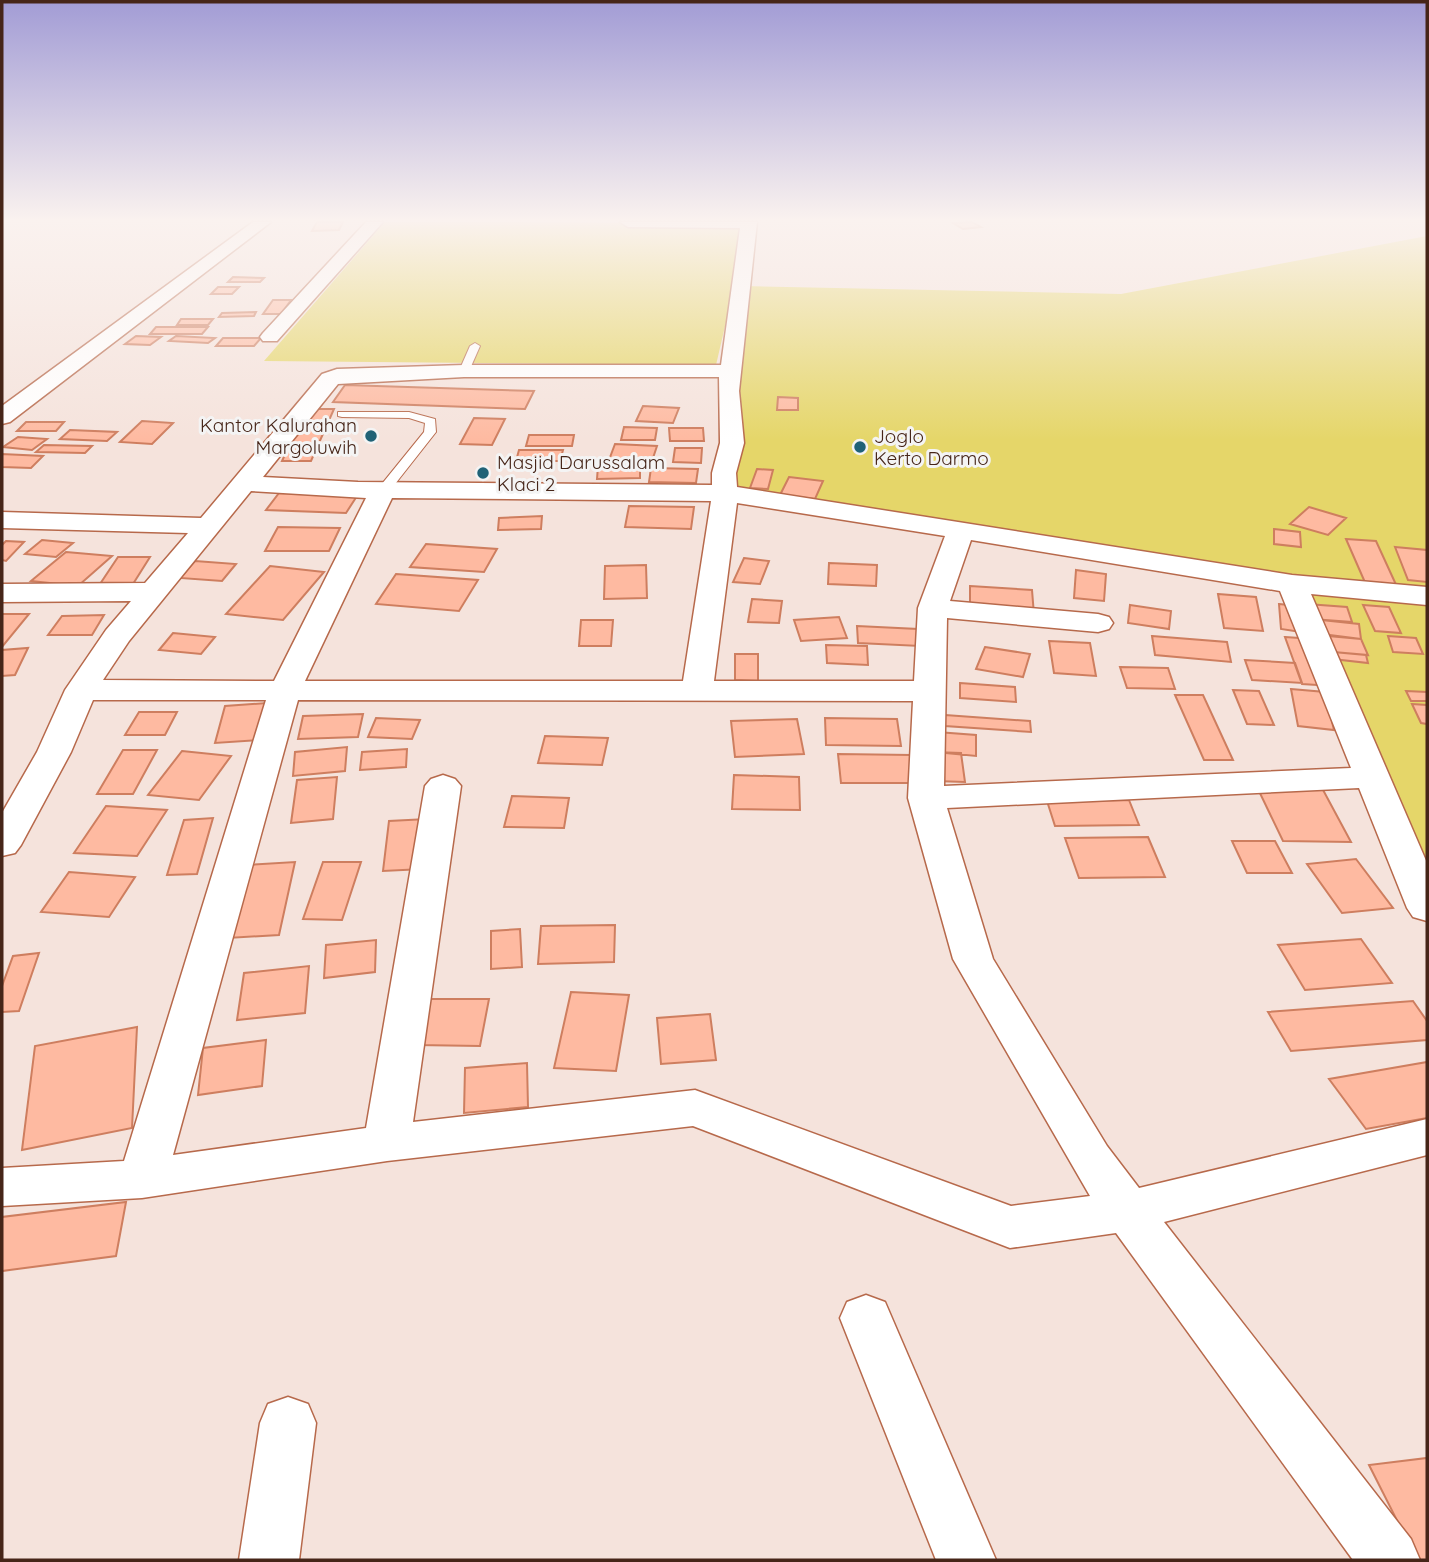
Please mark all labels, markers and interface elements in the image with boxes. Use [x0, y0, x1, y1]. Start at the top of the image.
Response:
place label: Kantor Kalurahan Margoluwih [200, 413, 357, 459]
place label: Joglo Kerto Darmo [874, 424, 989, 470]
marker: Kantor Kalurahan Margoluwih [363, 428, 379, 444]
marker: Joglo Kerto Darmo [852, 439, 868, 455]
place label: Masjid Darussalam Klaci 2 [497, 450, 665, 496]
marker: Masjid Darussalam Klaci 2 [475, 465, 491, 481]

